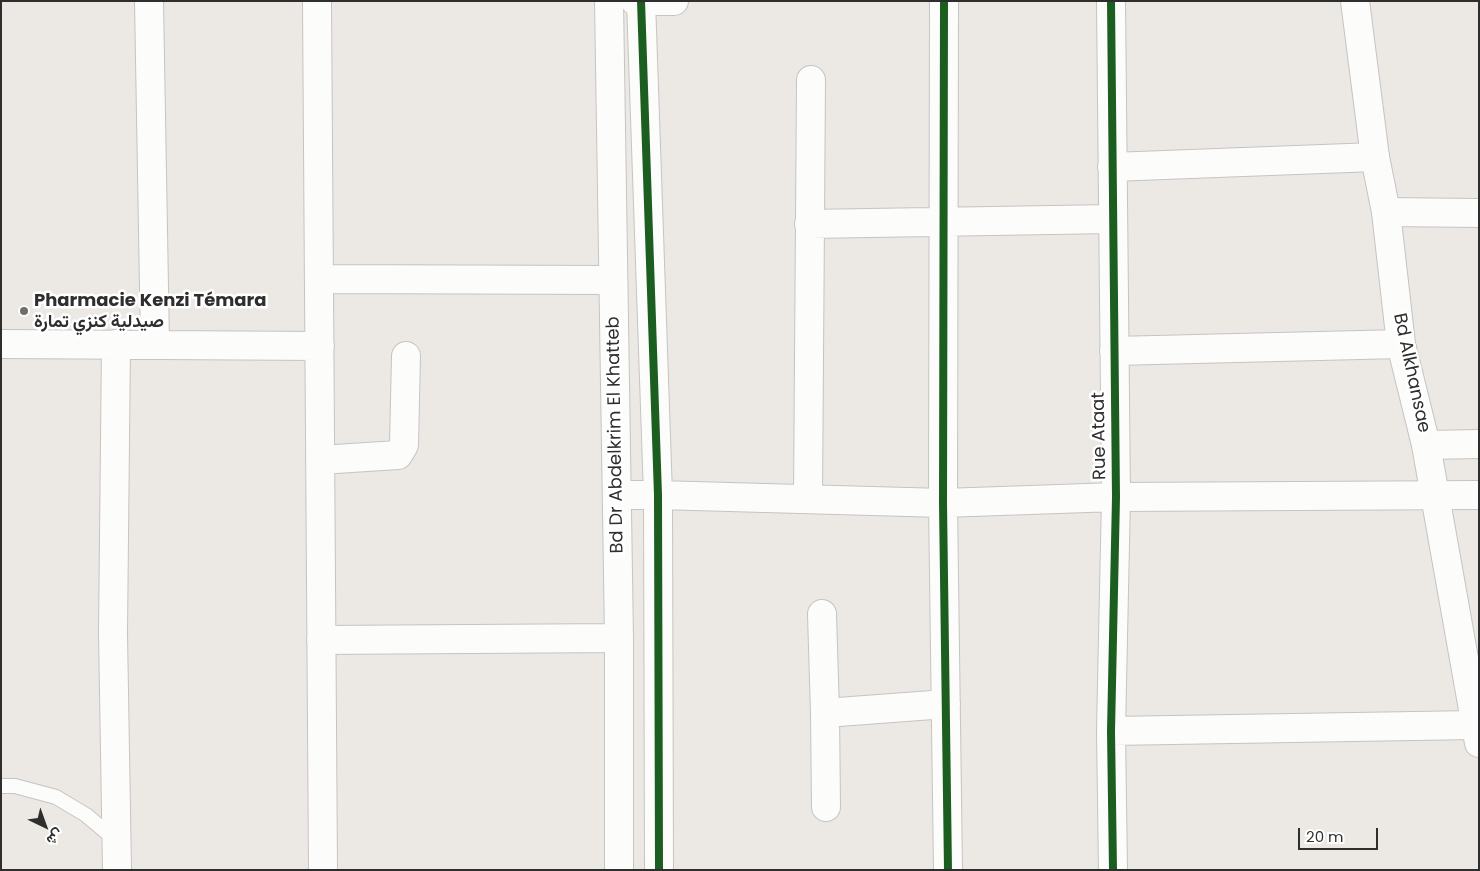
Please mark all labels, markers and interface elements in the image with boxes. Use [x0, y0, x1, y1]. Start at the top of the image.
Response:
place label: Pharmacie Kenzi Témara صيدلية كنزي تمارة [34, 290, 266, 332]
marker: Pharmacie Kenzi Témara صيدلية كنزي تمارة [18, 305, 30, 317]
street label: Bd Alkhansae [1388, 311, 1434, 435]
street label: Bd Dr Abdelkrim El Khatteb [603, 316, 629, 554]
street label: Rue Ataat [1088, 392, 1112, 480]
north arrow [20, 801, 70, 851]
scale bar [1300, 818, 1380, 850]
text: ش [42, 824, 68, 850]
text: 20 m [1306, 826, 1344, 847]

